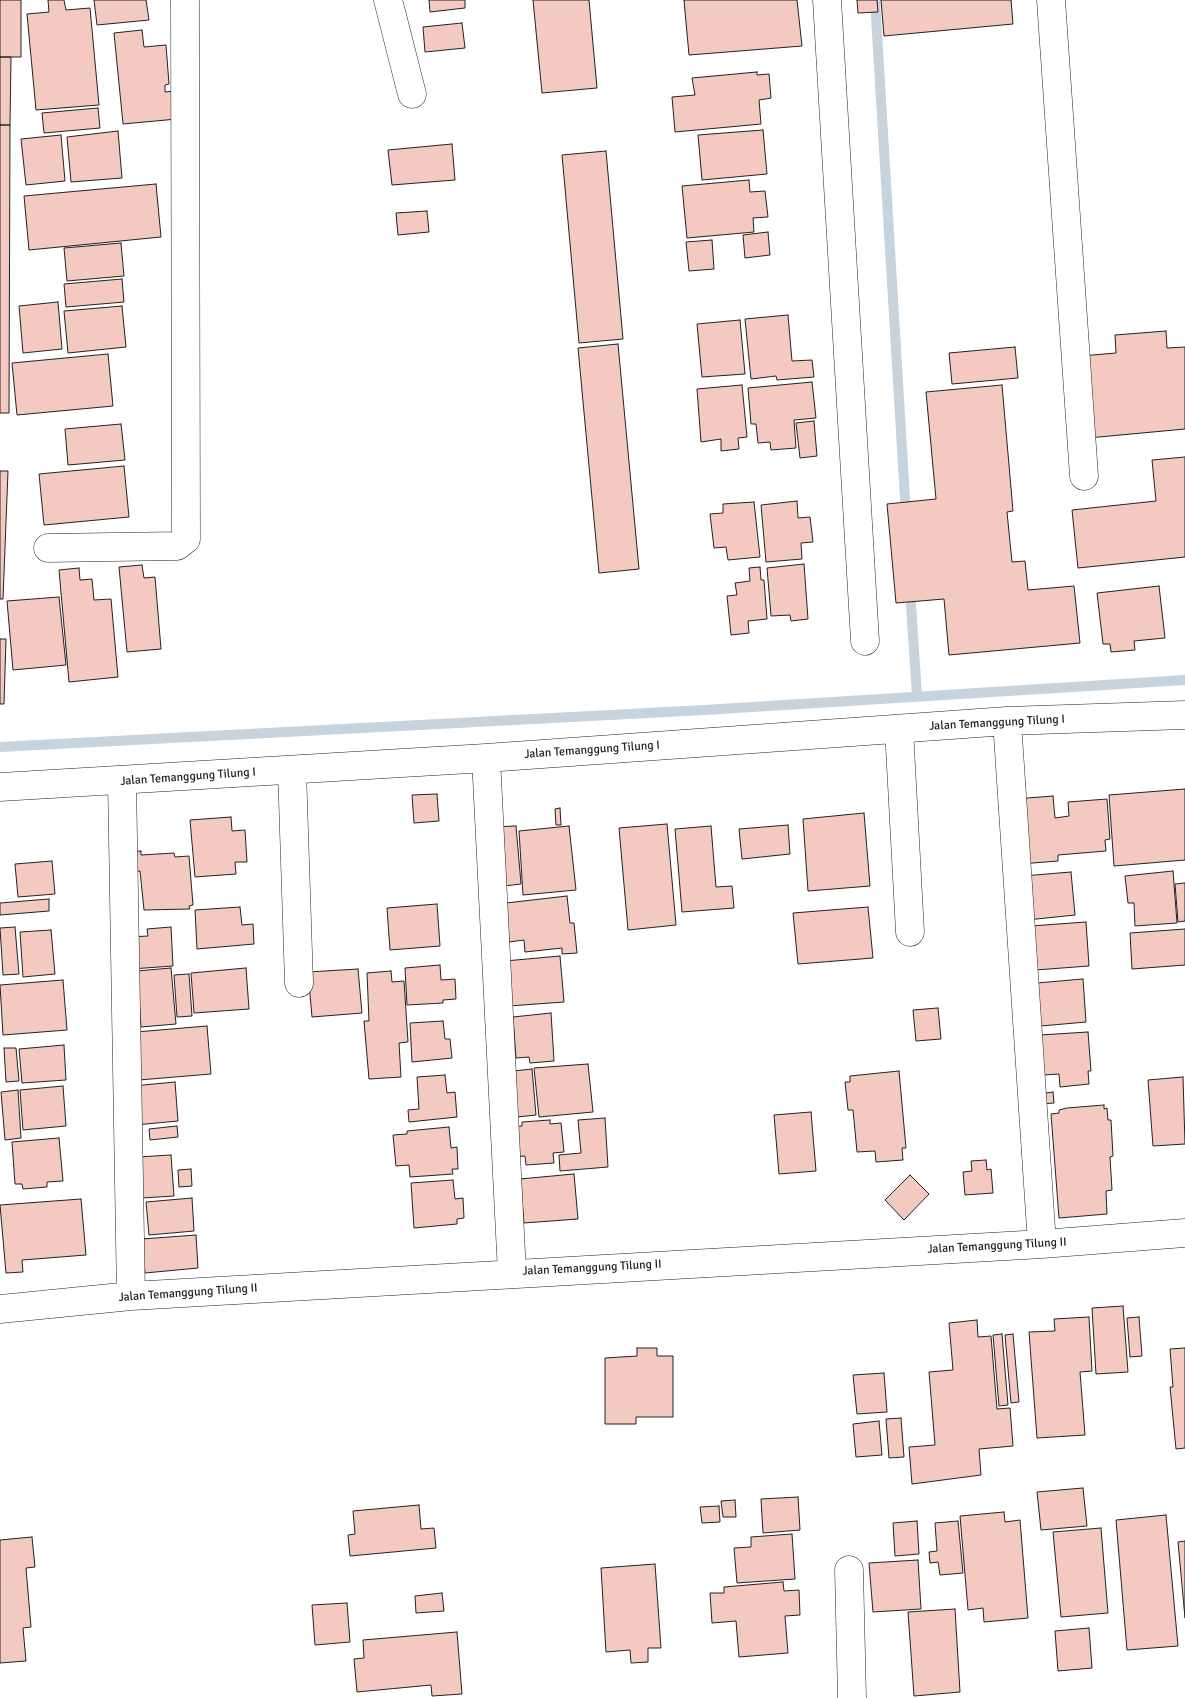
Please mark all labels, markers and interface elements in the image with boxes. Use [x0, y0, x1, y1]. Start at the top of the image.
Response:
street label: Jalan Temanggung Tilung I [929, 712, 1065, 734]
street label: Jalan Temanggung Tilung I [524, 738, 660, 762]
street label: Jalan Temanggung Tilung I [120, 765, 256, 789]
street label: Jalan Temanggung Tilung II [927, 1235, 1067, 1257]
street label: Jalan Temanggung Tilung II [522, 1257, 662, 1279]
street label: Jalan Temanggung Tilung II [118, 1281, 258, 1305]

